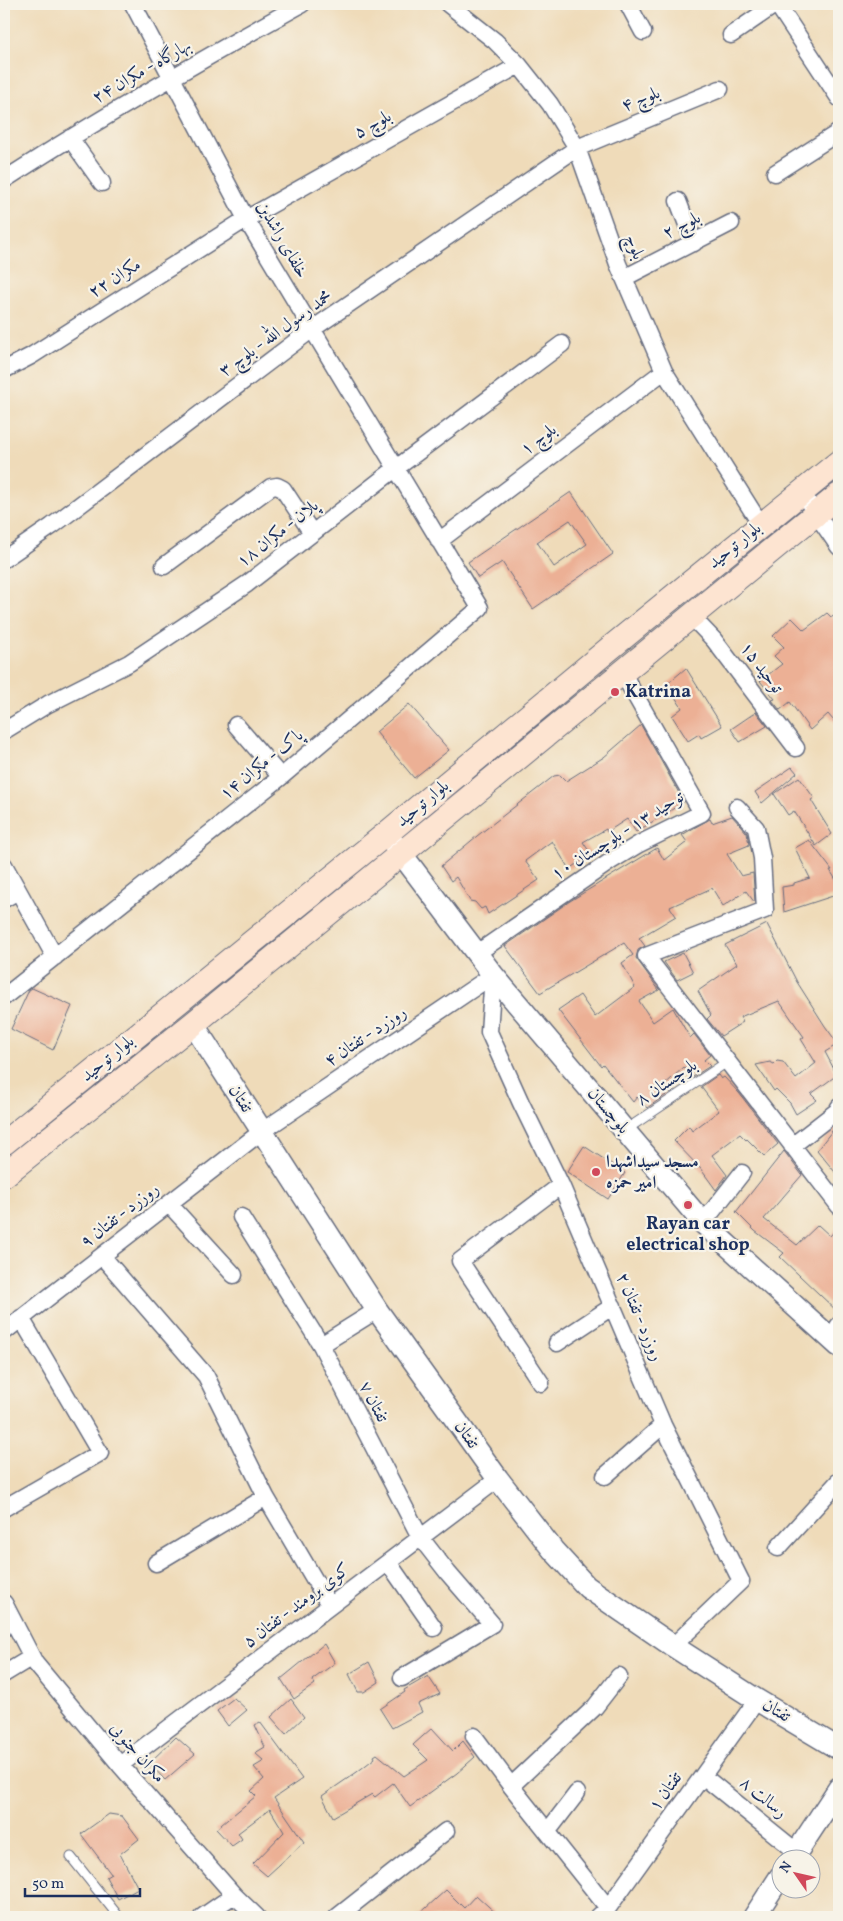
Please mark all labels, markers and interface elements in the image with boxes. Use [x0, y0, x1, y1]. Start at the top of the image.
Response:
street label: بهارگاه - مکران ۲۴ [88, 34, 196, 110]
street label: بلوچ ۴ [618, 81, 665, 121]
street label: بلوچ ۵ [350, 104, 397, 147]
street label: خلفای راشدین [250, 197, 314, 283]
street label: بلوچ ۲ [659, 206, 706, 248]
street label: بلوچ [616, 231, 650, 264]
street label: مکران ۲۲ [84, 253, 146, 305]
street label: محمد رسول الله - بلوچ ۳ [213, 282, 339, 385]
street label: بلوچ ۱ [516, 418, 564, 464]
street label: پلان - مکران ۱۸ [232, 493, 326, 574]
street label: بلوار توحید [703, 517, 767, 575]
street label: توحید ۱۵ [733, 637, 789, 700]
place label: Katrina [625, 680, 691, 705]
marker: Katrina [609, 686, 621, 698]
street label: پاک - مکران ۱۴ [215, 723, 310, 806]
street label: بلوار توحید [391, 774, 455, 834]
street label: توحید ۱۳ - بلوچستان ۱۰ [547, 785, 690, 887]
street label: روزرد - تفتان ۴ [320, 1000, 412, 1074]
street label: بلوار توحید [76, 1030, 140, 1088]
street label: بلوچستان ۸ [632, 1053, 702, 1113]
street label: تفتان [222, 1080, 259, 1118]
street label: بلوچستان [581, 1082, 635, 1140]
place label: مسجد سیداشهدا امیر حمزه [606, 1150, 699, 1196]
marker: مسجد سیداشهدا امیر حمزه [590, 1166, 602, 1178]
street label: روزرد - تفتان ۹ [75, 1177, 165, 1255]
marker: Rayan car electrical shop [682, 1199, 694, 1211]
place label: Rayan car electrical shop [626, 1212, 750, 1258]
street label: روزرد - تفتان ۲ [609, 1269, 669, 1365]
street label: تفتان ۷ [352, 1377, 394, 1427]
street label: تفتان [447, 1416, 485, 1455]
street label: کوی برومند - تفتان ۵ [238, 1557, 356, 1655]
street label: تفتان [757, 1693, 795, 1729]
street label: مکران جنوبی [103, 1717, 171, 1789]
street label: تفتان ۱ [643, 1767, 689, 1817]
street label: رسالت ۸ [734, 1771, 792, 1825]
north arrow [770, 1848, 820, 1898]
text: N [776, 1858, 797, 1877]
scale bar [25, 1866, 140, 1898]
text: 50 m [32, 1874, 64, 1895]

